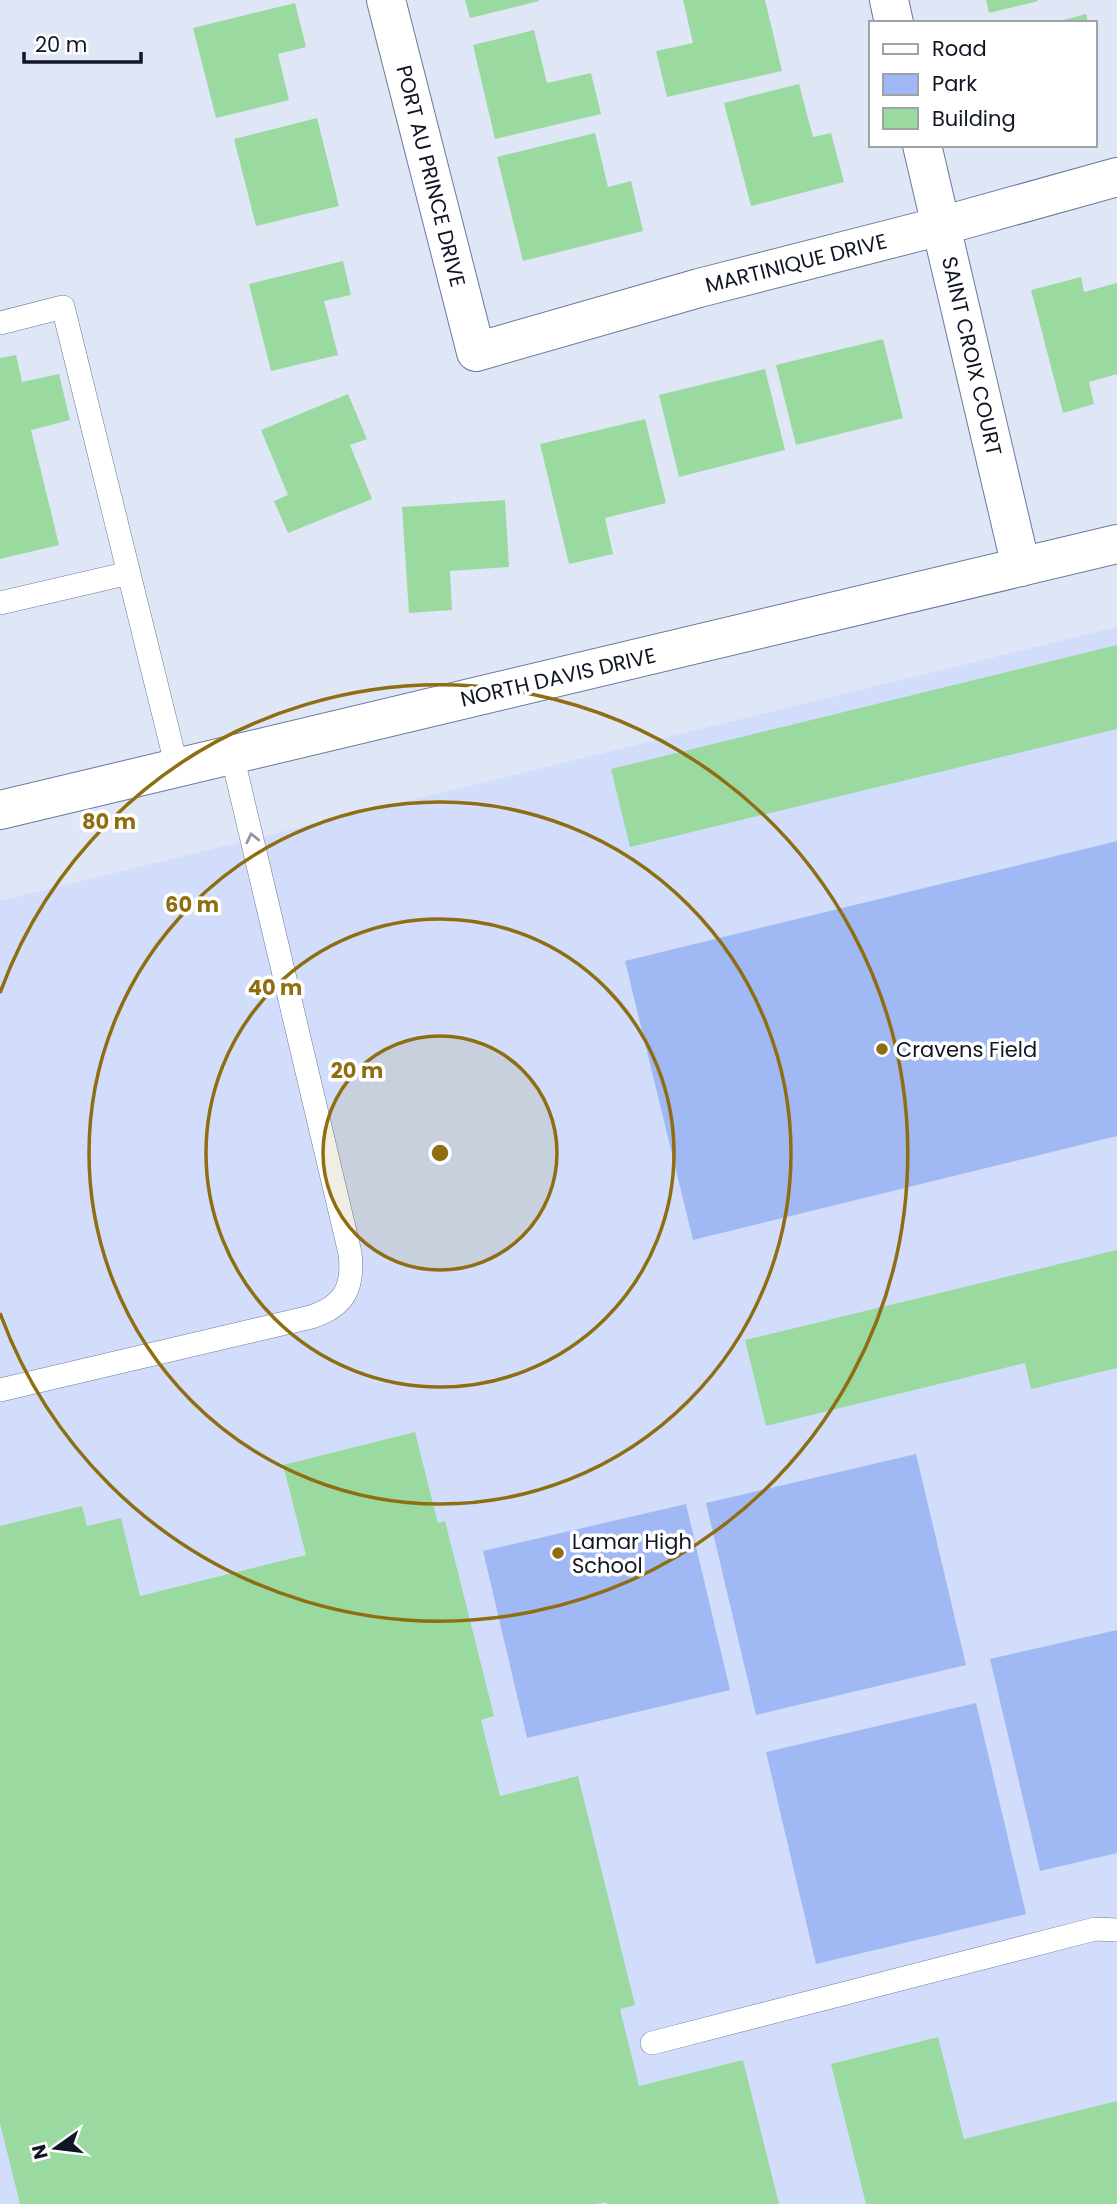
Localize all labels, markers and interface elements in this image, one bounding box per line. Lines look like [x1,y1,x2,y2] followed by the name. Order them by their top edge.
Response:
[24,21,142,65] scale bar
[869,21,1096,147] legend
[35,30,88,59] text: 20 m
[932,34,987,63] text: Road
[389,62,473,290] street label: PORT AU PRINCE DRIVE
[932,69,977,98] text: Park
[932,104,1016,133] text: Building
[702,226,890,300] street label: MARTINIQUE DRIVE
[935,253,1009,459] street label: SAINT CROIX COURT
[457,640,659,714] street label: NORTH DAVIS DRIVE
[82,807,136,836] text: 80 m
[246,832,260,844] one-way arrow
[165,890,219,919] text: 60 m
[248,973,302,1002] text: 40 m
[896,1035,1037,1064] place label: Cravens Field
[874,1041,890,1057] marker: Cravens Field
[331,1056,383,1085] text: 20 m
[428,1141,452,1165] centre of rings
[572,1527,692,1580] place label: Lamar High School
[550,1545,566,1561] marker: Lamar High School
[21,2113,91,2183] north arrow
[25,2142,55,2162] text: N

